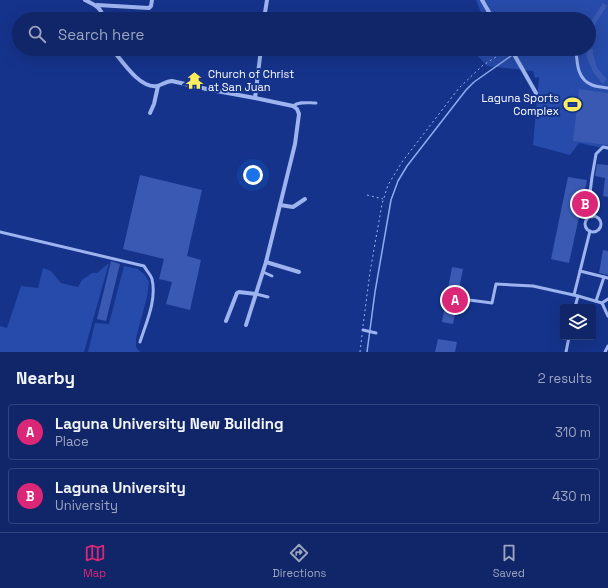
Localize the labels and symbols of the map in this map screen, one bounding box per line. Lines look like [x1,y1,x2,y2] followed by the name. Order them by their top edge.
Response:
[208,67,294,94] place label: Church of Christ at San Juan
[185,70,205,90] temple icon: Church of Christ at San Juan
[482,91,559,118] place label: Laguna Sports Complex
[562,94,582,114] sports icon: Laguna Sports Complex
[243,165,263,185] your location
[572,189,598,219] pin: B
[442,285,468,315] pin: A

